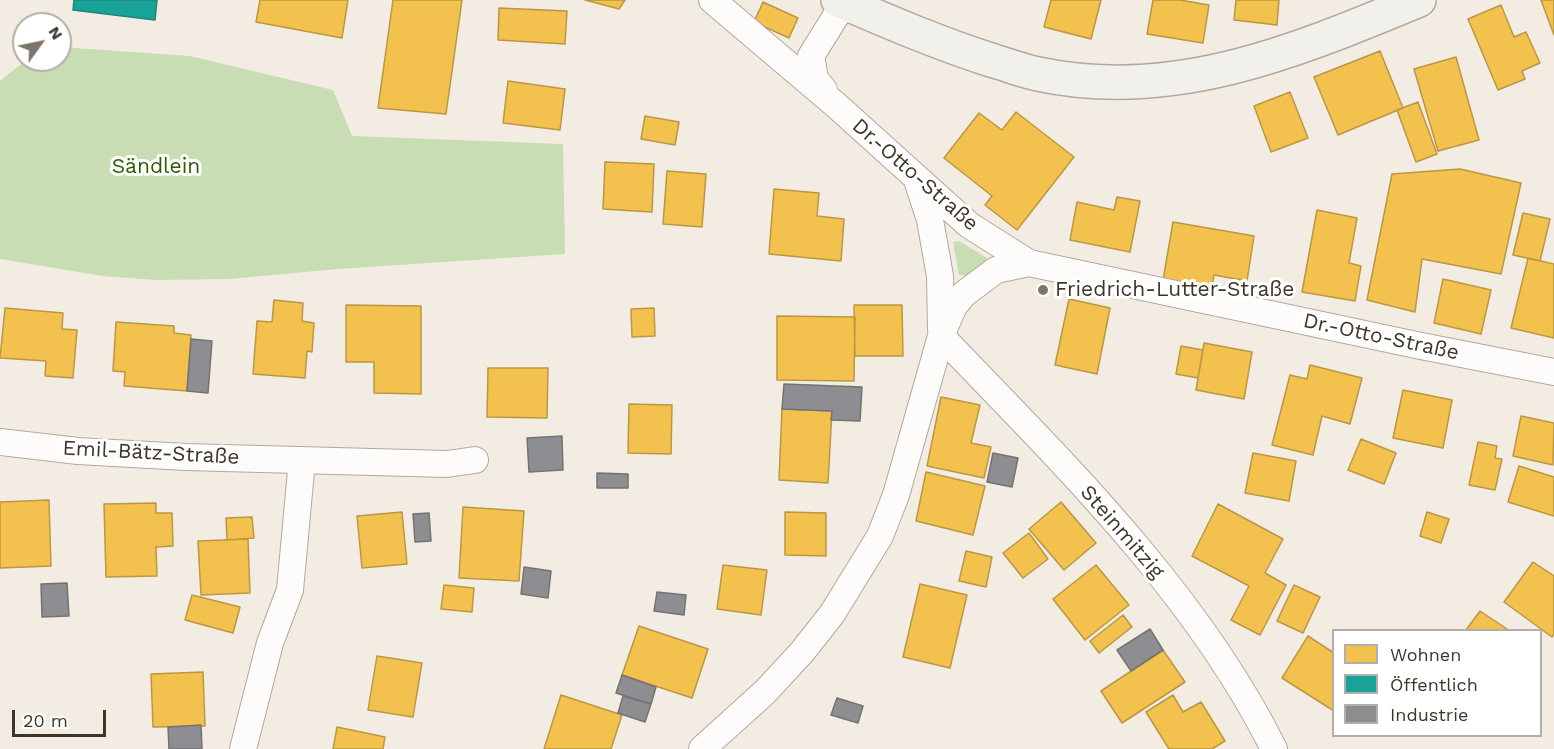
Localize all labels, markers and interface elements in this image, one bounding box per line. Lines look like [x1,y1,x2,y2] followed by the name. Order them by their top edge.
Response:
[12,12,72,72] north arrow
[45,23,67,43] text: N
[847,113,983,237] street label: Dr.-Otto-Straße
[112,154,200,180] park label: Sändlein
[1055,277,1294,303] place label: Friedrich-Lutter-Straße
[1036,283,1050,297] marker: Friedrich-Lutter-Straße
[1301,308,1461,366] street label: Dr.-Otto-Straße
[62,436,240,470] street label: Emil-Bätz-Straße
[1075,480,1169,584] street label: Steinmitzig
[1332,629,1542,737] legend
[1390,644,1461,665] text: Wohnen
[1390,674,1478,695] text: Öffentlich
[15,698,110,736] scale bar
[1390,704,1468,725] text: Industrie
[23,710,68,731] text: 20 m

